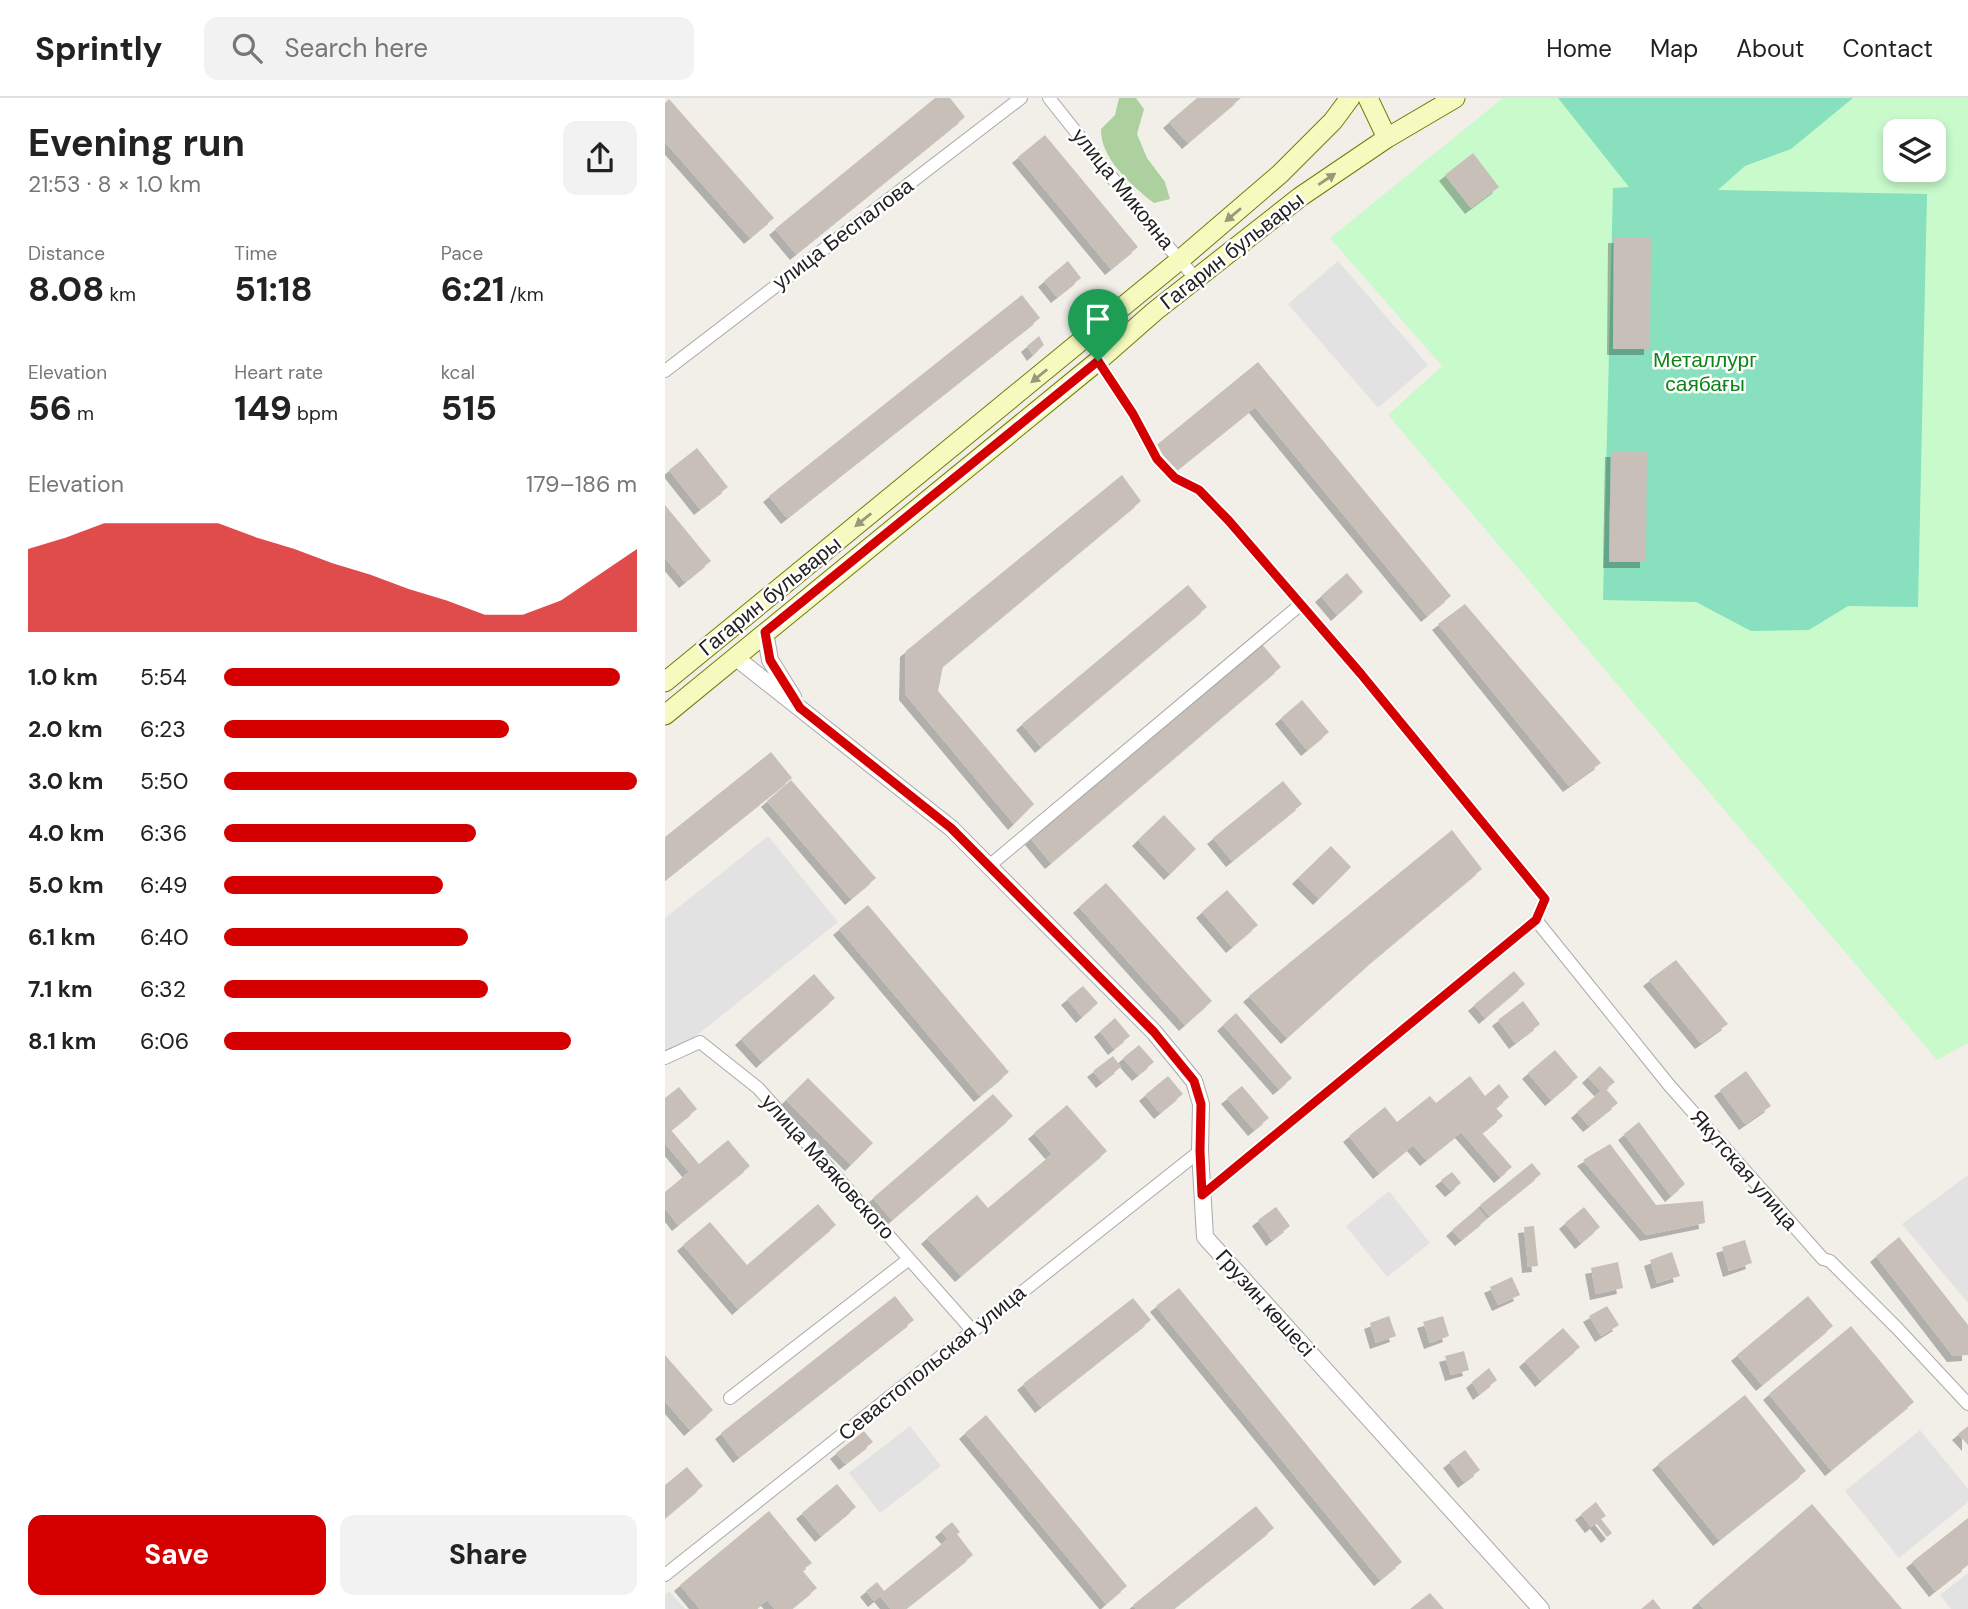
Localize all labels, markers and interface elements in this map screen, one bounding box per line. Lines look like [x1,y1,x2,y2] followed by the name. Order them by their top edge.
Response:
[204,17,694,80] search box
[35,27,162,70] text: Sprintly
[228,29,266,67] icon: search
[284,31,428,65] text: Search here
[1546,33,1612,64] text: Home
[1650,33,1698,64] text: Map
[1736,33,1805,64] text: About
[1843,33,1933,64] text: Contact
[28,118,245,168] text: Evening run
[1883,119,1946,182] map controls
[1883,119,1946,182] button: layers
[563,121,637,195] button: share
[1065,123,1181,256] street label: улица Микояна
[28,169,201,199] text: 21:53 · 8 × 1.0 km
[767,172,919,296] street label: улица Беспалова
[1318,172,1336,186] one-way arrow
[1154,186,1310,316] street label: Гагарин бульвары
[1224,207,1241,222] one-way arrow
[28,241,105,266] text: Distance
[234,241,277,266] text: Time
[441,241,483,266] text: Pace
[28,266,104,312] text: 8.08
[234,266,313,312] text: 51:18
[441,266,505,312] text: 6:21
[104,282,136,307] text: km
[505,282,544,307] text: /km
[1068,289,1128,361] pin
[1079,300,1117,338] icon: arrive
[1653,346,1757,398] park label: Металлург саябағы
[28,360,107,385] text: Elevation
[234,360,323,385] text: Heart rate
[441,360,475,385] text: kcal
[1030,368,1047,383] one-way arrow
[28,385,72,431] text: 56
[234,385,292,431] text: 149
[441,385,497,431] text: 515
[72,401,94,426] text: m
[292,401,338,426] text: bpm
[28,469,124,499] text: Elevation
[526,469,637,499] text: 179–186 m
[854,512,871,527] one-way arrow
[693,530,847,662] street label: Гагарин бульвары
[28,662,98,692] text: 1.0 km
[140,662,187,692] text: 5:54
[28,714,103,744] text: 2.0 km
[140,714,186,744] text: 6:23
[28,766,103,796] text: 3.0 km
[140,766,188,796] text: 5:50
[28,818,104,848] text: 4.0 km
[140,818,187,848] text: 6:36
[28,870,104,900] text: 5.0 km
[140,870,188,900] text: 6:49
[28,922,96,952] text: 6.1 km
[140,922,189,952] text: 6:40
[28,974,93,1004] text: 7.1 km
[140,974,186,1004] text: 6:32
[28,1026,96,1056] text: 8.1 km
[140,1026,189,1056] text: 6:06
[755,1088,901,1246] street label: улица Маяковского
[1684,1104,1804,1236] street label: Якутская улица
[1209,1243,1321,1363] street label: Грузин көшесі
[833,1279,1032,1447] street label: Севастопольская улица
[28,1515,326,1595] button: Save
[340,1515,637,1595] button: Share

